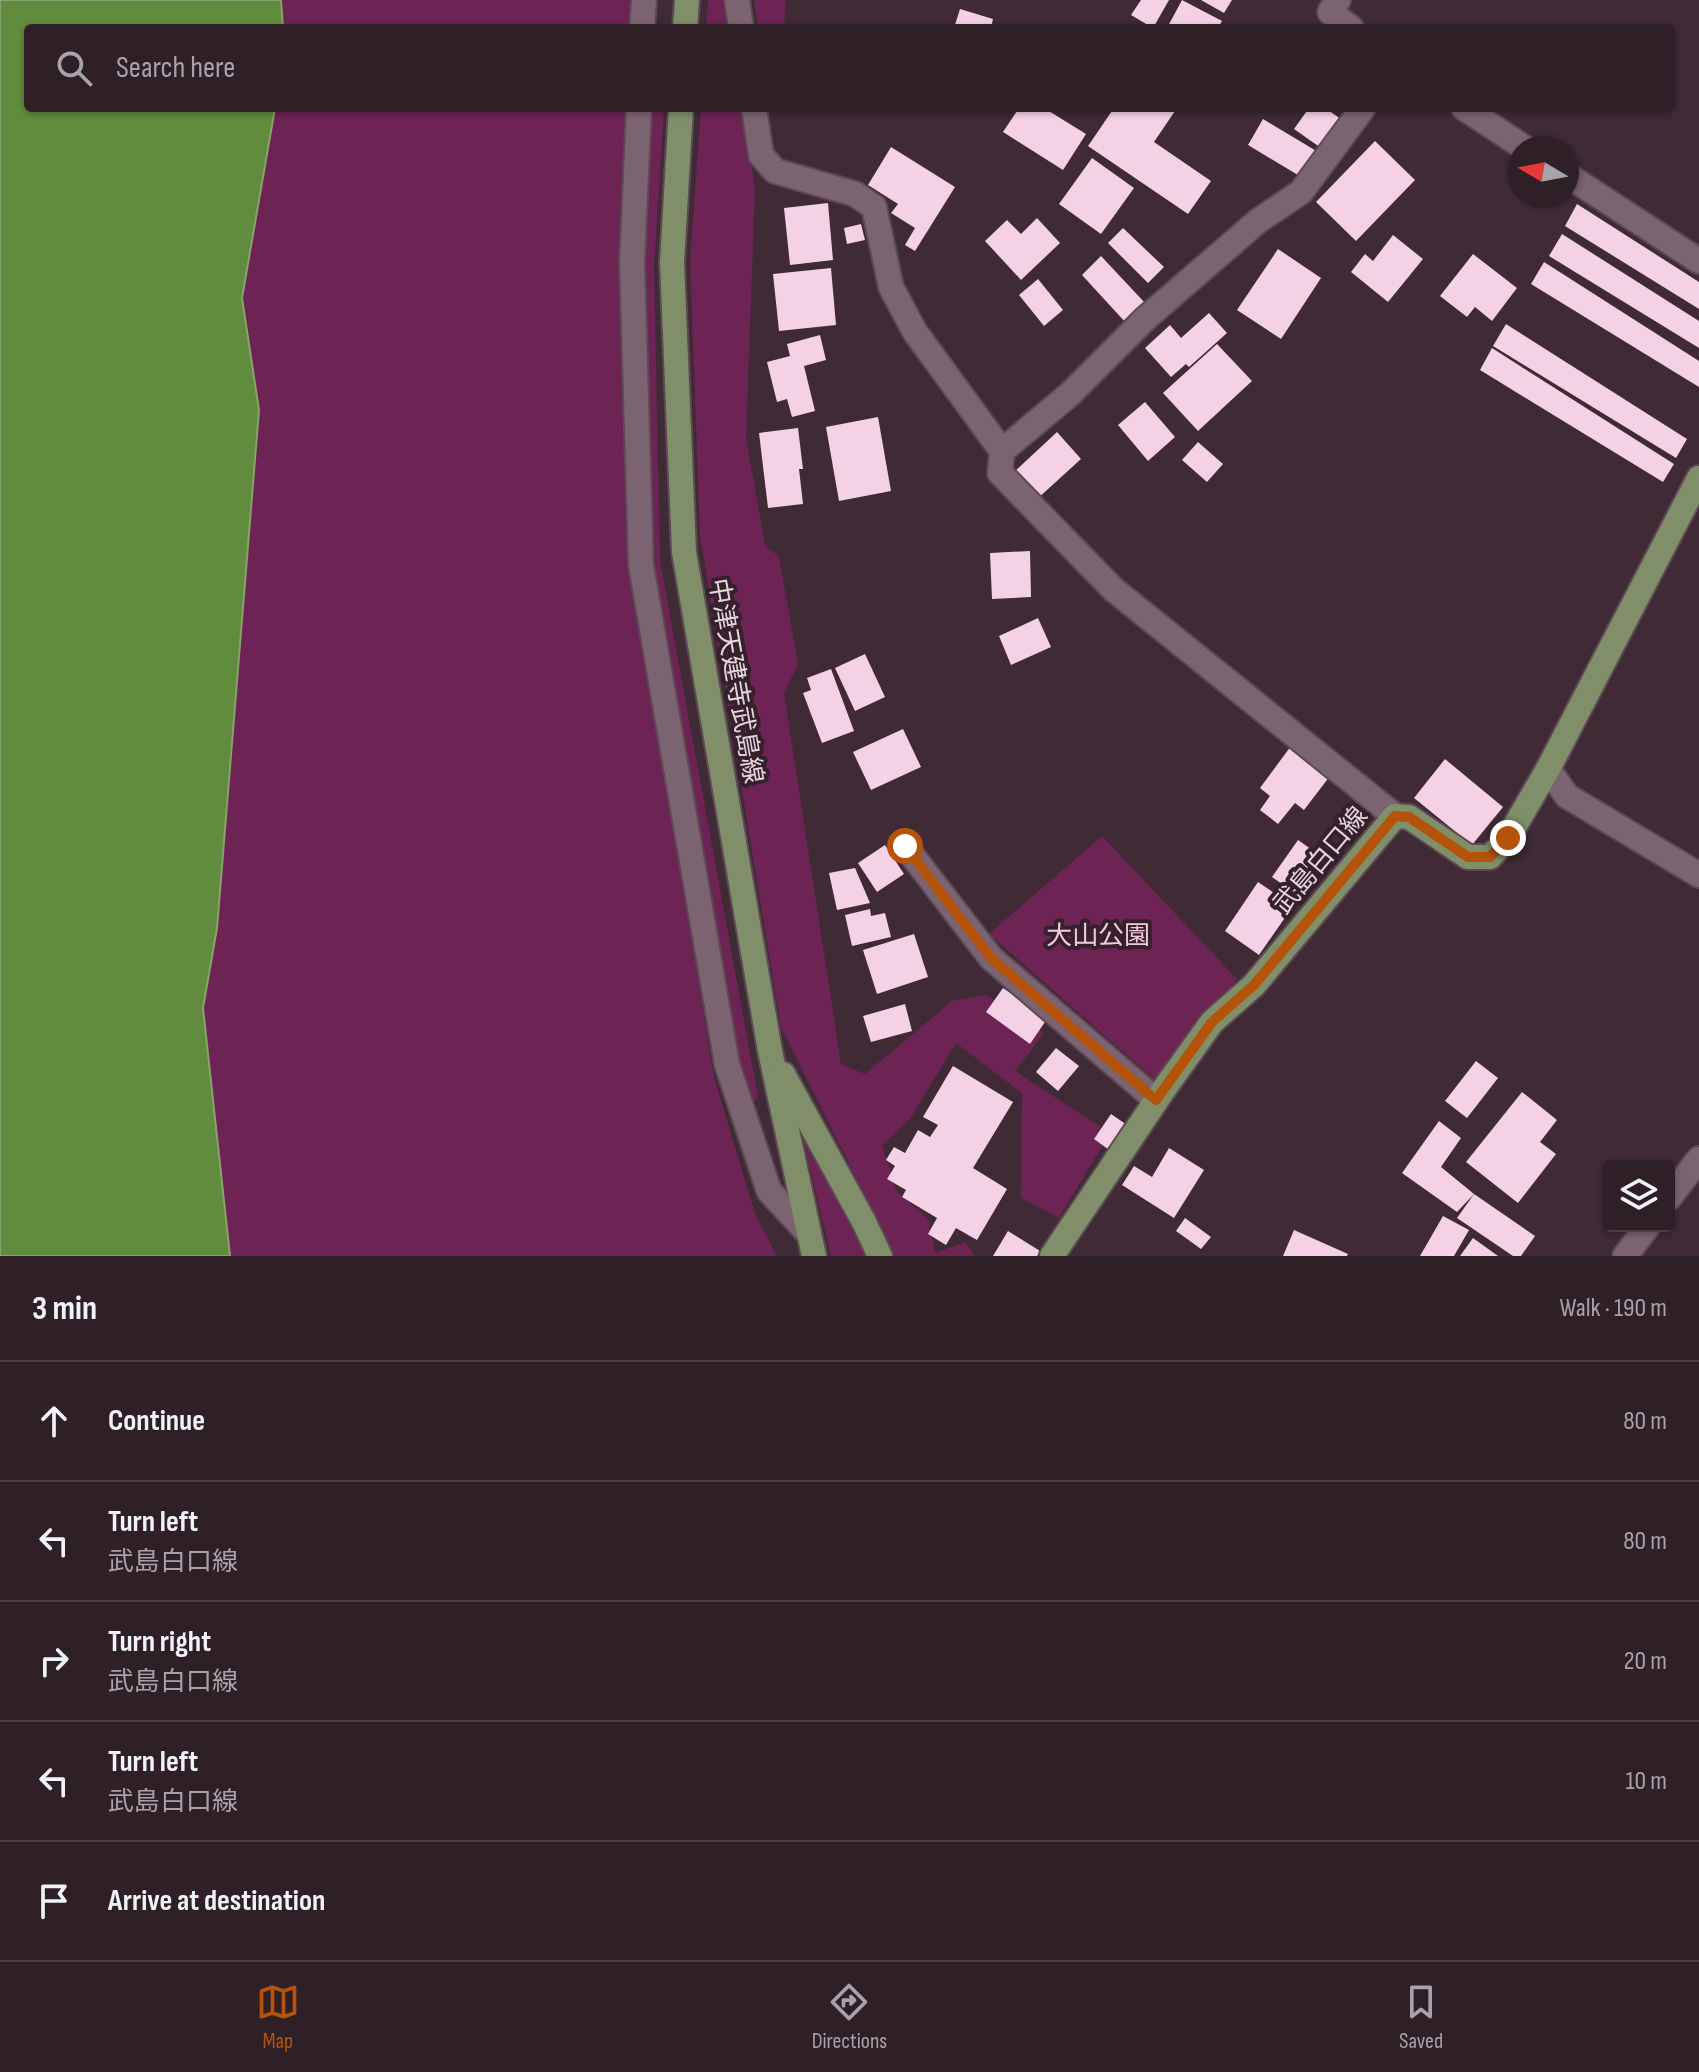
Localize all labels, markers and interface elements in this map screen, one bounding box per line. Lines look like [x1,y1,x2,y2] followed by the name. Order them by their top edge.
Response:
[24,24,1675,112] search box
[52,46,96,90] icon: search
[116,50,235,86] text: Search here
[1507,136,1579,208] north arrow
[702,576,768,786] street label: 中津天建寺武島線
[1267,801,1375,921] street label: 武島白口線
[1490,820,1526,856] route end
[887,828,923,864] route start
[1046,921,1150,952] park label: 大山公園
[1603,1160,1675,1232] map controls
[1603,1160,1675,1232] button: layers
[32,1288,97,1329] text: 3 min
[1560,1293,1667,1324] text: Walk · 190 m
[32,1399,76,1443] icon: ahead
[108,1403,205,1439] text: Continue
[1623,1406,1667,1437] text: 80 m
[108,1504,198,1540] text: Turn left
[32,1519,76,1563] icon: left
[1623,1526,1667,1557] text: 80 m
[108,1547,238,1578] text: 武島白口線
[108,1624,211,1660] text: Turn right
[32,1639,76,1683] icon: right
[1624,1646,1667,1677] text: 20 m
[108,1667,238,1698] text: 武島白口線
[108,1744,198,1780] text: Turn left
[32,1759,76,1803] icon: left
[1625,1766,1667,1797] text: 10 m
[108,1787,238,1818] text: 武島白口線
[32,1879,76,1923] icon: arrive
[108,1883,325,1919] text: Arrive at destination
[256,1980,300,2055] tab: Map
[812,1980,887,2055] tab: Directions
[1399,1980,1443,2055] tab: Saved

